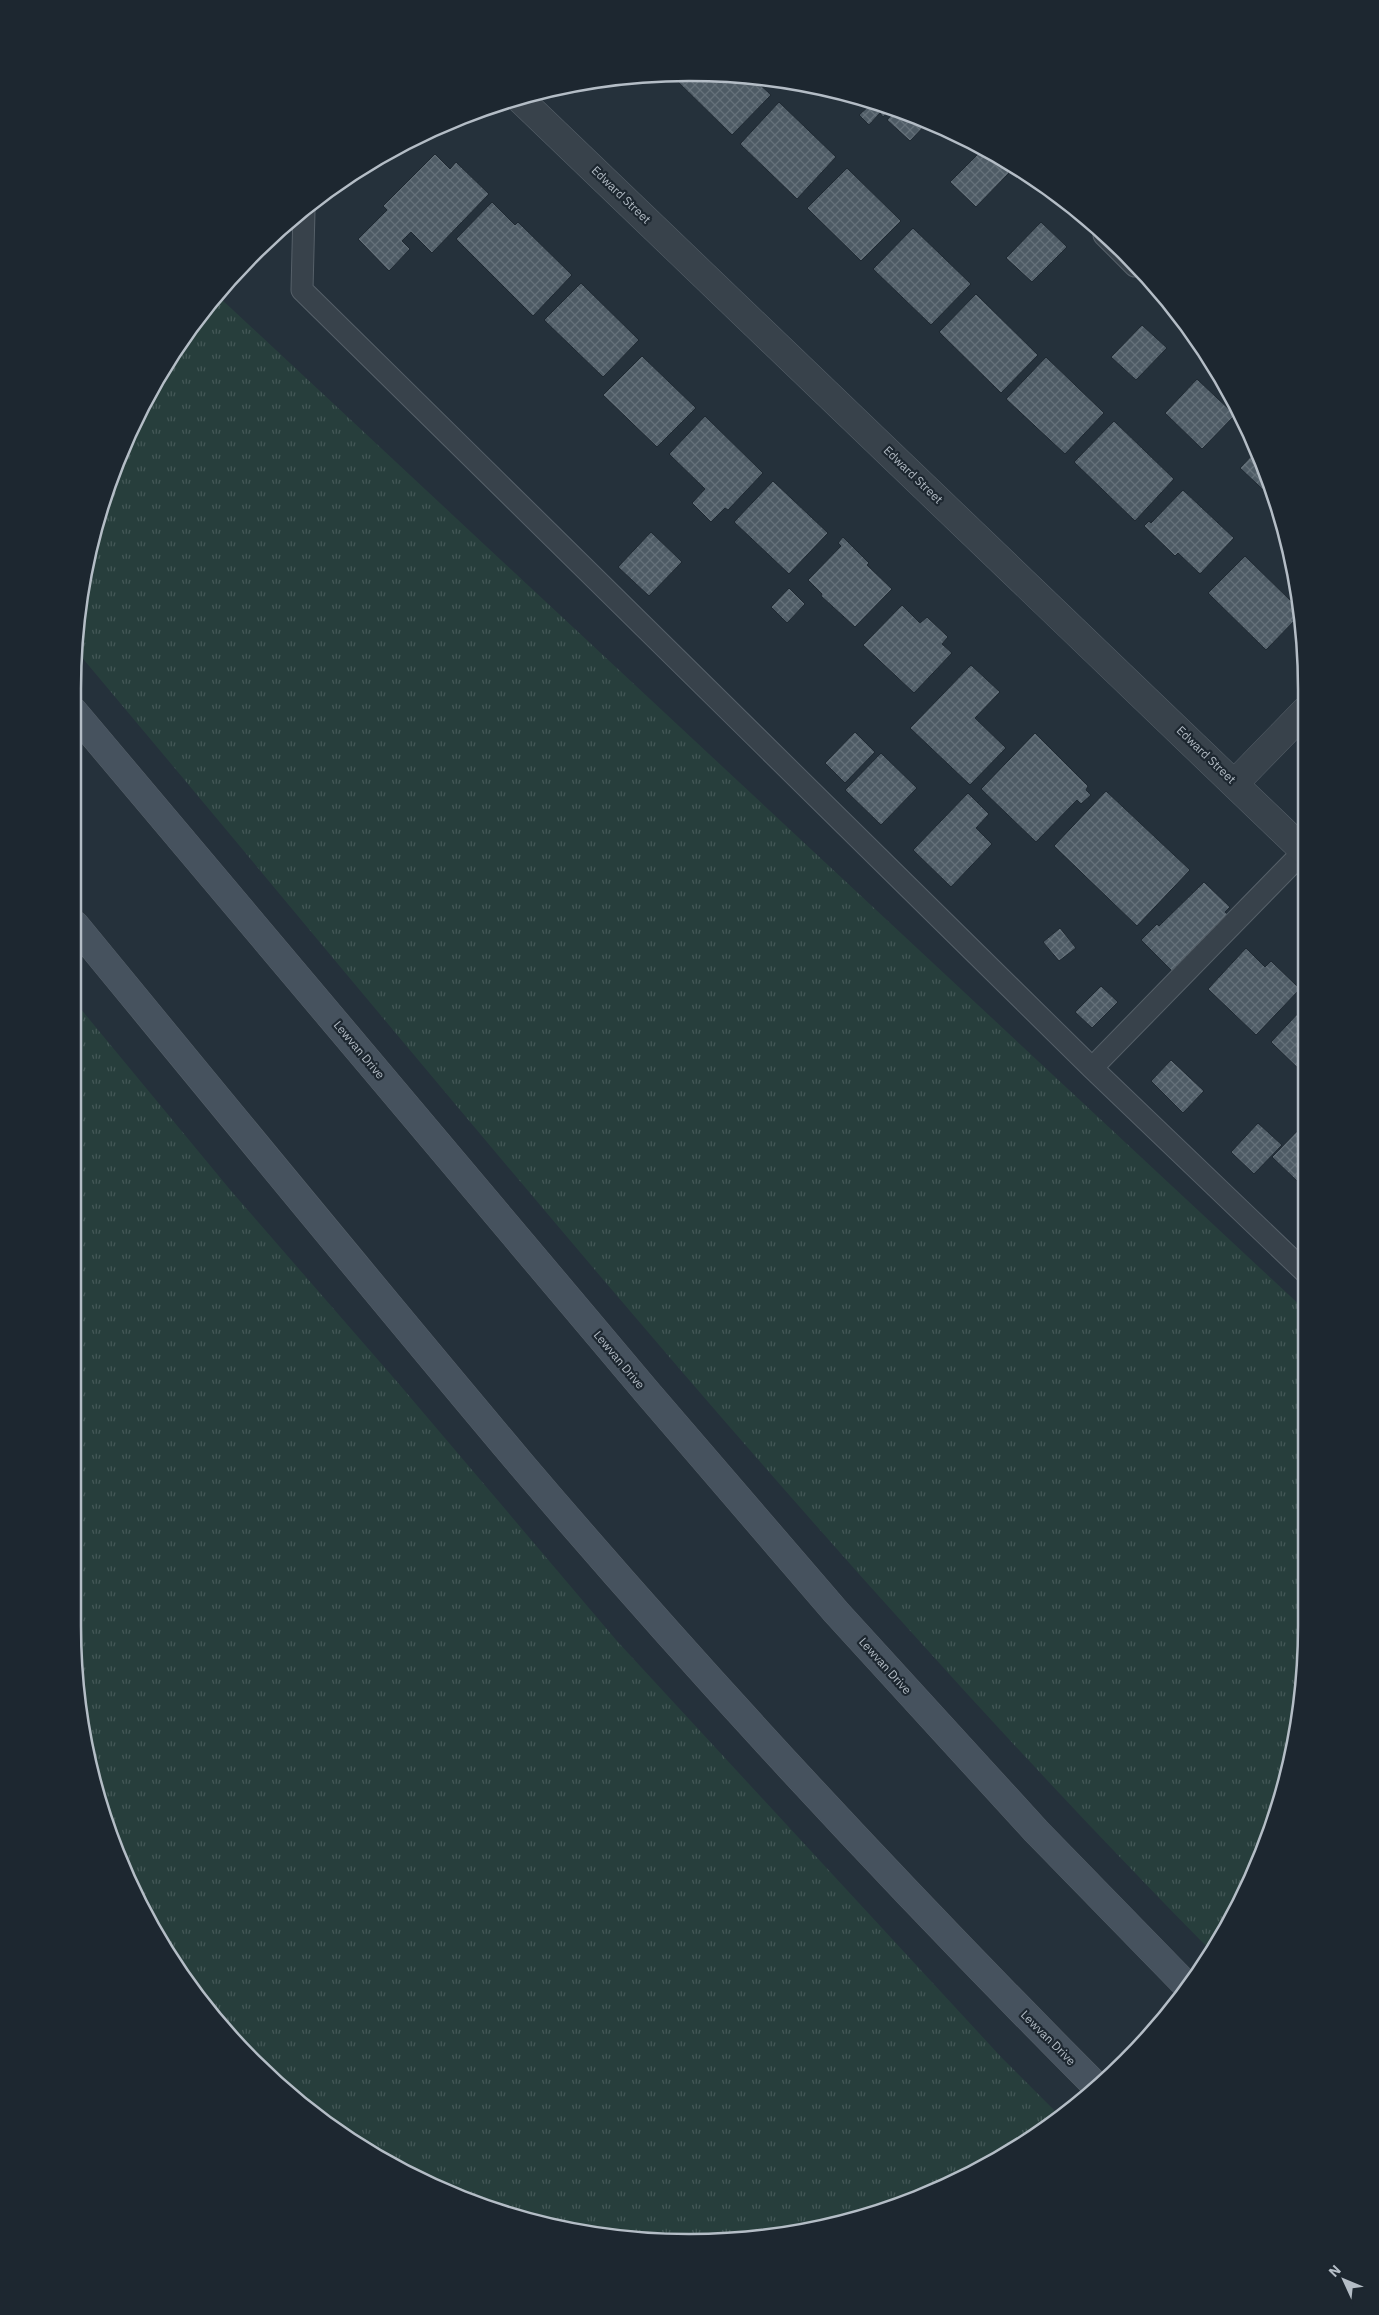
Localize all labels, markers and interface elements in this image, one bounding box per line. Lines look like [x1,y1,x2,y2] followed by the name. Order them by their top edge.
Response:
[589,163,654,227] street label: Edward Street
[881,443,946,507] street label: Edward Street
[1174,723,1239,787] street label: Edward Street
[331,1018,388,1082] street label: Lewvan Drive
[591,1328,648,1392] street label: Lewvan Drive
[856,1634,915,1697] street label: Lewvan Drive
[1018,2007,1079,2068] street label: Lewvan Drive
[1319,2255,1369,2305] north arrow
[1325,2261,1345,2281] text: N

